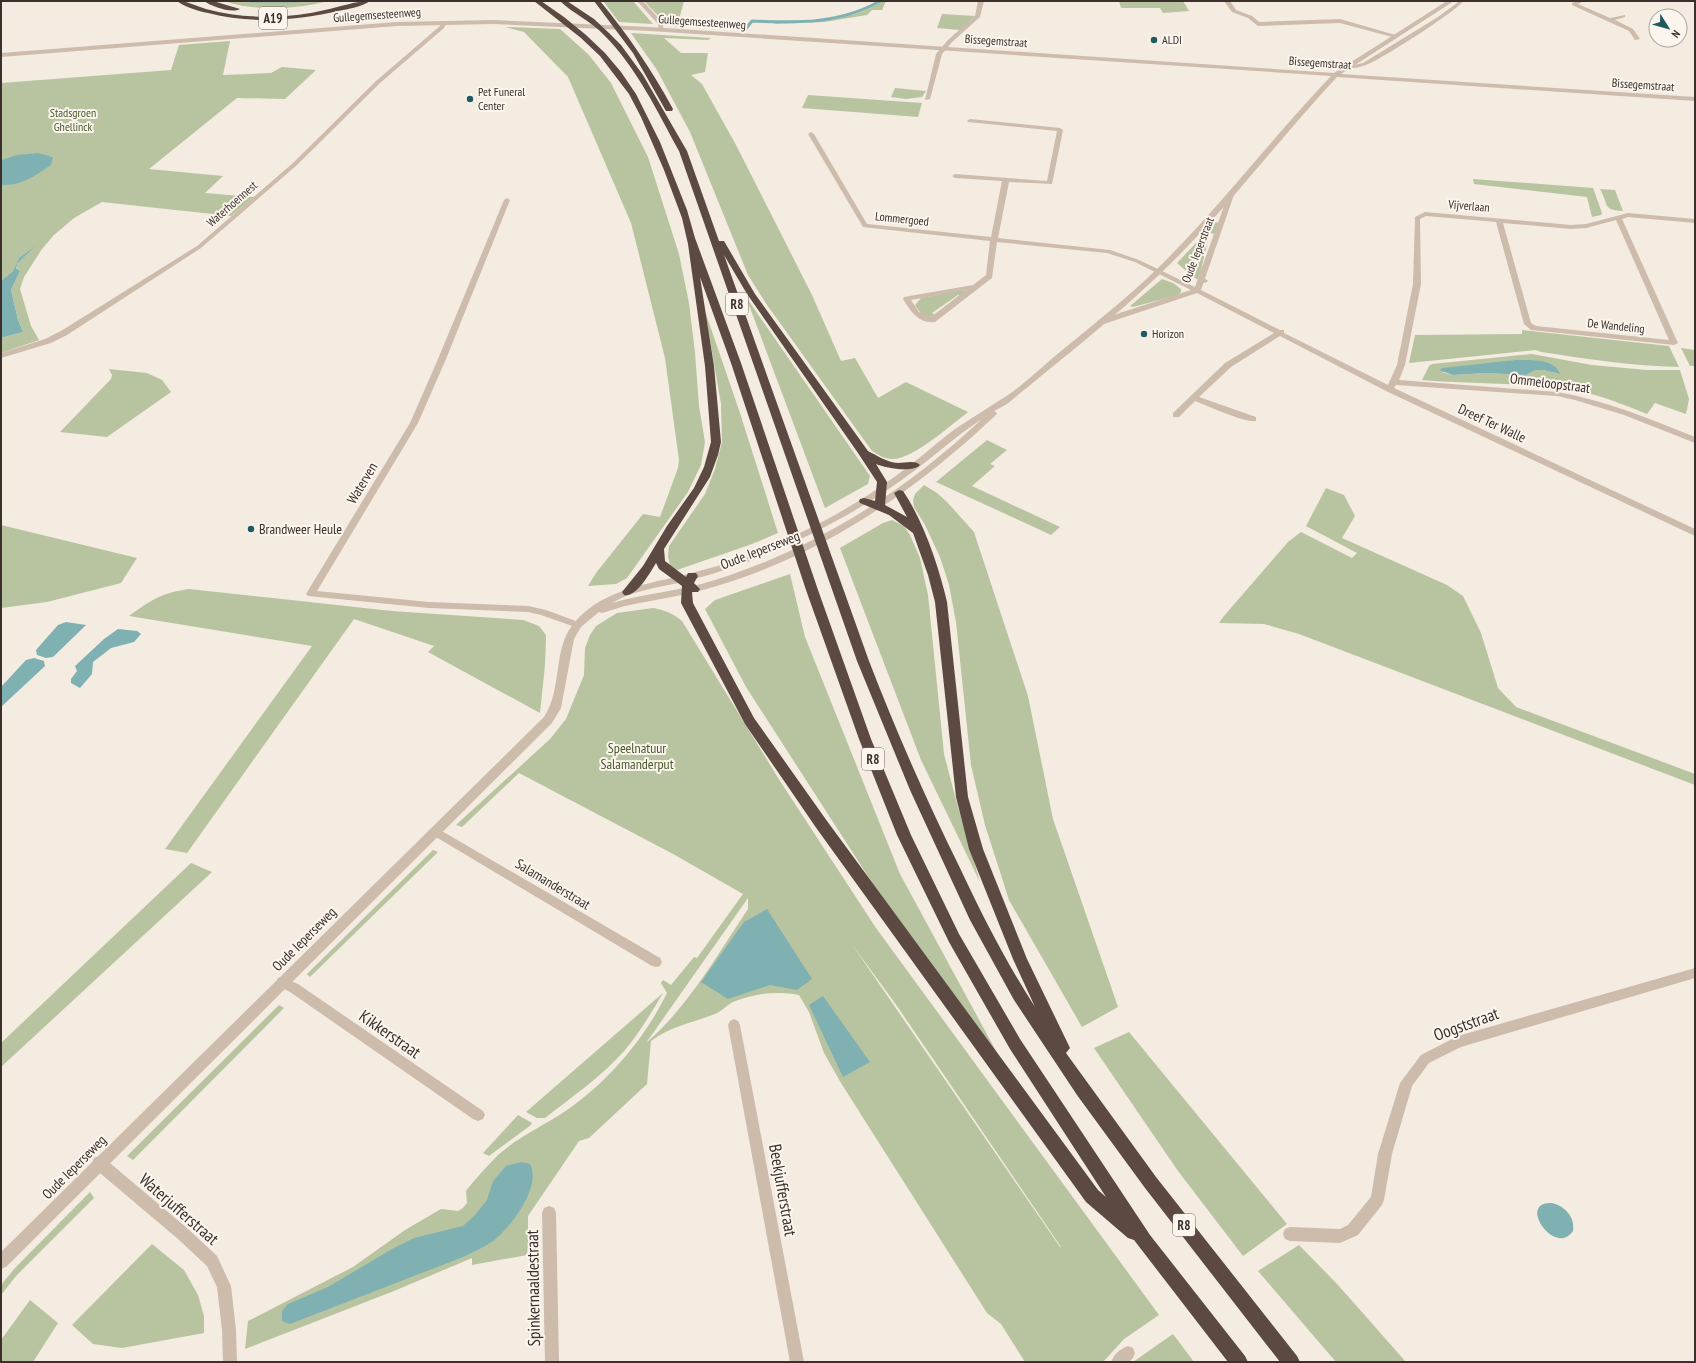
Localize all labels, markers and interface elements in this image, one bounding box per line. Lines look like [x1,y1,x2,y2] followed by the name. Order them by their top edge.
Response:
[333,4,421,25] street label: Gullegemsesteenweg
[259,7,287,29] road number: A19
[1648,8,1688,48] north arrow
[658,11,746,32] street label: Gullegemsesteenweg
[1669,27,1683,41] text: N
[964,31,1029,50] street label: Bissegemstraat
[1162,32,1182,47] place label: ALDI
[1149,35,1159,45] marker: ALDI
[1288,53,1353,72] street label: Bissegemstraat
[1611,75,1676,94] street label: Bissegemstraat
[478,84,525,113] place label: Pet Funeral Center
[465,94,475,104] marker: Pet Funeral Center
[50,105,96,134] park label: Stadsgroen Ghellinck
[203,177,261,230] street label: Waterhoennest
[1447,196,1490,215] street label: Vijverlaan
[874,208,930,229] street label: Lommergoed
[1178,214,1217,285] street label: Oude Ieperstraat
[726,293,748,315] road number: R8
[1587,315,1645,336] street label: De Wandeling
[1152,326,1184,341] place label: Horizon
[1139,329,1149,339] marker: Horizon
[1509,369,1591,397] street label: Ommeloopstraat
[1455,399,1529,447] street label: Dreef Ter Walle
[343,459,381,507] street label: Waterven
[259,520,342,538] place label: Brandweer Heule
[246,524,256,534] marker: Brandweer Heule
[718,527,802,573] street label: Oude Ieperseweg
[600,739,674,773] park label: Speelnatuur Salamanderput
[862,748,884,770] road number: R8
[512,855,594,914] street label: Salamanderstraat
[268,903,340,975] street label: Oude Ieperseweg
[1430,1002,1502,1046] street label: Oogststraat
[355,1005,425,1063] street label: Kikkerstraat
[38,1131,110,1203] street label: Oude Ieperseweg
[764,1142,802,1238] street label: Beekjufferstraat
[135,1168,224,1250] street label: Waterjufferstraat
[1173,1214,1195,1236] road number: R8
[521,1229,545,1347] street label: Spinkernaaldestraat

